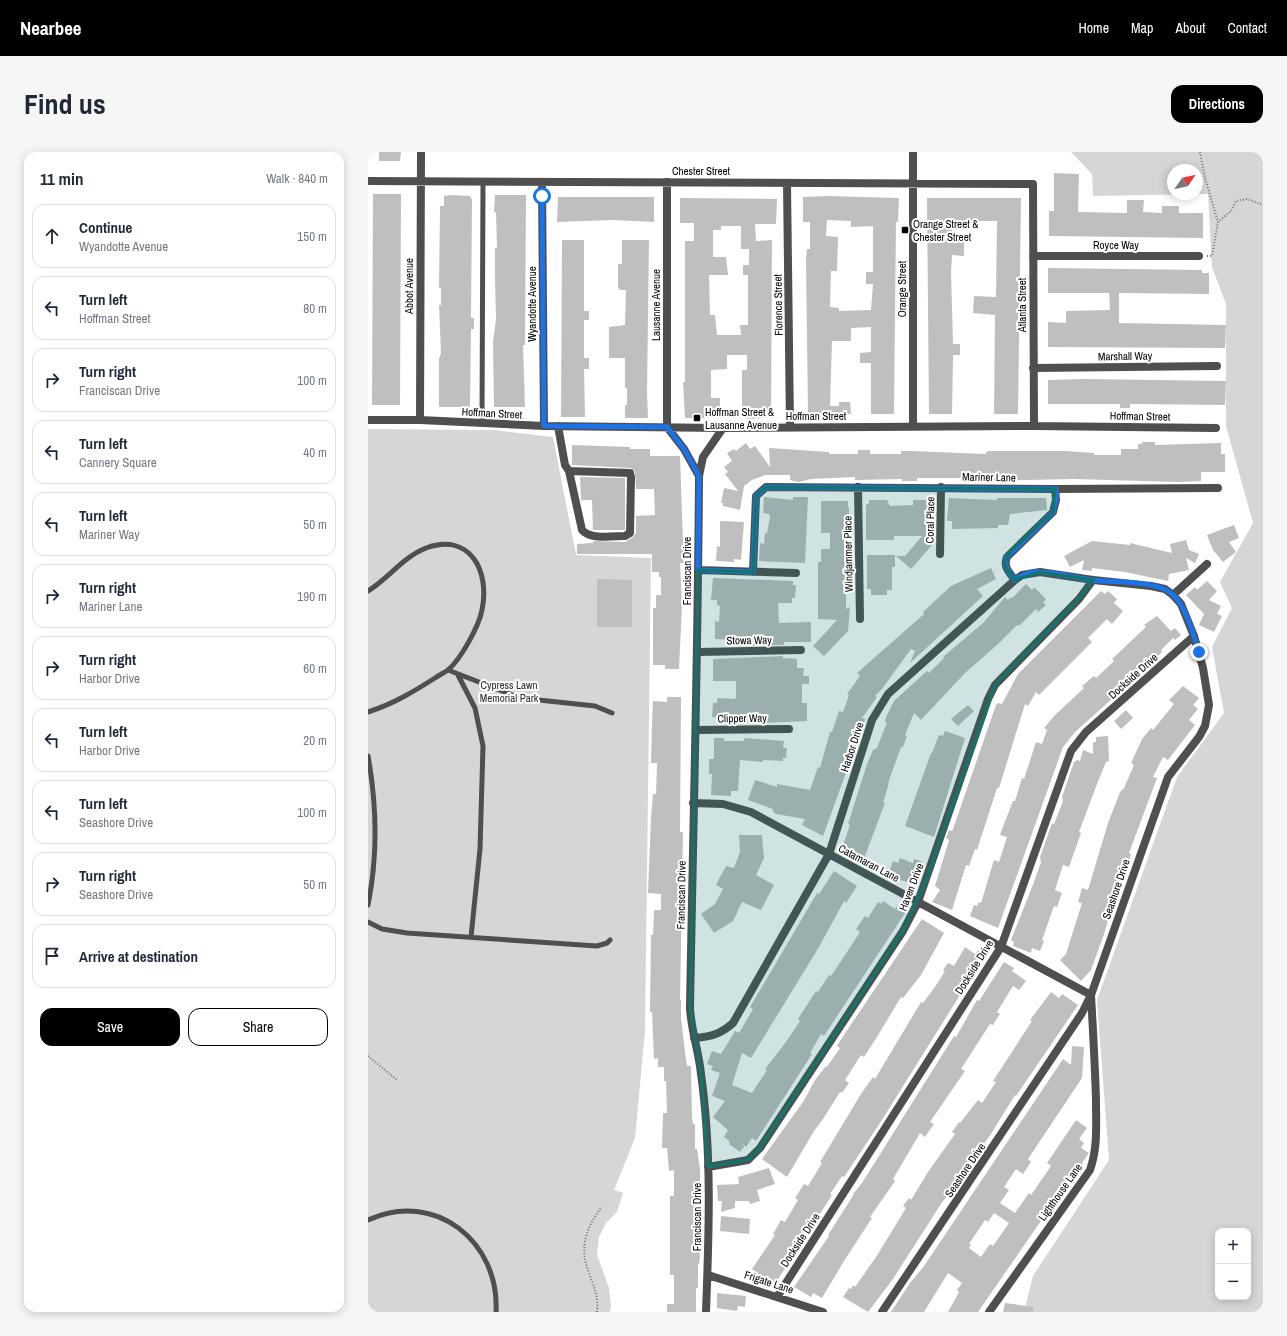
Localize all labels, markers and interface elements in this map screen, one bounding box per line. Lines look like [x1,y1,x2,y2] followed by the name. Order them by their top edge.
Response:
[20,15,81,41] text: Nearbee
[1078,19,1109,37] text: Home
[1131,19,1153,37] text: Map
[1175,19,1205,37] text: About
[1227,19,1267,37] text: Contact
[24,85,106,123] text: Find us
[1171,85,1263,123] button: Directions
[672,164,731,178] street label: Chester Street
[1167,164,1203,200] north arrow
[40,167,83,190] text: 11 min
[266,170,328,187] text: Walk · 840 m
[533,187,551,205] route start
[79,217,132,238] text: Continue
[913,217,978,244] place label: Orange Street & Chester Street
[41,225,63,247] icon: ahead
[900,225,910,235] marker: Orange Street & Chester Street
[297,228,327,245] text: 150 m
[79,238,168,255] text: Wyandotte Avenue
[1093,238,1139,252] street label: Royce Way
[402,258,416,315] street label: Abbot Avenue
[895,260,909,317] street label: Orange Street
[525,266,539,342] street label: Wyandotte Avenue
[649,269,663,341] street label: Lausanne Avenue
[770,274,786,336] street label: Florence Street
[1015,277,1029,333] street label: Atlanta Street
[79,289,127,310] text: Turn left
[41,297,63,319] icon: left
[303,300,327,317] text: 80 m
[79,310,151,327] text: Hoffman Street
[1098,349,1153,363] street label: Marshall Way
[79,361,136,382] text: Turn right
[41,369,63,391] icon: right
[297,372,327,389] text: 100 m
[79,382,160,399] text: Franciscan Drive
[461,404,523,422] street label: Hoffman Street
[705,405,777,432] place label: Hoffman Street & Lausanne Avenue
[1110,408,1171,424] street label: Hoffman Street
[786,409,847,423] street label: Hoffman Street
[692,413,702,423] marker: Hoffman Street & Lausanne Avenue
[79,433,127,454] text: Turn left
[41,441,63,463] icon: left
[303,444,327,461] text: 40 m
[79,454,157,471] text: Cannery Square
[962,470,1016,484] street label: Mariner Lane
[923,497,937,543] street label: Coral Place
[79,505,127,526] text: Turn left
[41,513,63,535] icon: left
[303,516,327,533] text: 50 m
[840,516,856,592] street label: Windjammer Place
[79,526,140,543] text: Mariner Way
[680,537,694,605] street label: Franciscan Drive
[79,577,136,598] text: Turn right
[41,585,63,607] icon: right
[297,588,327,605] text: 190 m
[79,598,142,615] text: Mariner Lane
[726,633,772,647] street label: Stowa Way
[1190,643,1208,661] route end
[79,649,136,670] text: Turn right
[1105,650,1161,702] street label: Dockside Drive
[41,657,63,679] icon: right
[303,660,327,677] text: 60 m
[79,670,140,687] text: Harbor Drive
[480,678,539,705] park label: Cypress Lawn Memorial Park
[717,711,767,725] street label: Clipper Way
[837,720,867,774] street label: Harbor Drive
[79,721,127,742] text: Turn left
[41,729,63,751] icon: left
[303,732,327,749] text: 20 m
[79,742,140,759] text: Harbor Drive
[79,793,127,814] text: Turn left
[41,801,63,823] icon: left
[297,804,327,821] text: 100 m
[79,814,153,831] text: Seashore Drive
[836,841,902,885] street label: Catamaran Lane
[1099,857,1133,921] street label: Seashore Drive
[673,861,689,929] street label: Franciscan Drive
[895,861,927,913] street label: Haven Drive
[79,865,136,886] text: Turn right
[41,873,63,895] icon: right
[303,876,327,893] text: 50 m
[79,886,153,903] text: Seashore Drive
[952,937,996,997] street label: Dockside Drive
[41,945,63,967] icon: arrive
[79,946,198,967] text: Arrive at destination
[40,1008,180,1046] button: Save
[188,1008,328,1046] button: Share
[942,1140,988,1200] street label: Seashore Drive
[1035,1160,1085,1224] street label: Lighthouse Lane
[690,1183,704,1251] street label: Franciscan Drive
[777,1210,823,1270] street label: Dockside Drive
[1215,1228,1251,1300] map controls
[1215,1228,1251,1264] button: +
[1215,1264,1251,1300] button: −
[743,1267,795,1297] street label: Frigate Lane

